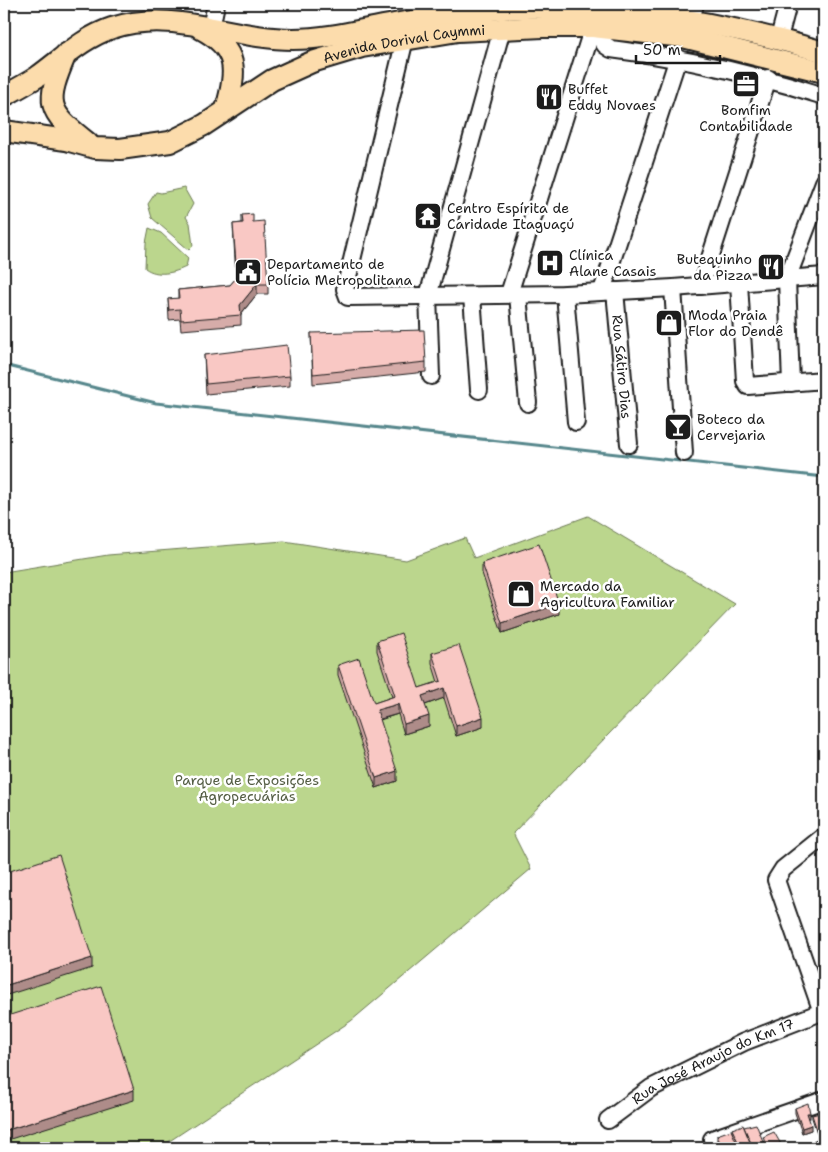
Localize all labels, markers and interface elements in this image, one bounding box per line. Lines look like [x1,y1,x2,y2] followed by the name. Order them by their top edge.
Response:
[321,21,486,67] street label: Avenida Dorival Caymmi
[636,32,719,64] scale bar
[643,40,681,60] text: 50 m
[731,69,761,99] office icon: Bomfim Contabilidade
[568,80,656,114] place label: Buffet Eddy Novaes
[534,82,564,112] restaurant icon: Buffet Eddy Novaes
[699,101,793,135] place label: Bomfim Contabilidade
[447,199,574,233] place label: Centro Espírita de Caridade Itaguaçú
[413,201,443,231] temple icon: Centro Espírita de Caridade Itaguaçú
[569,246,656,280] place label: Clínica Alane Casais
[535,248,565,278] hospital icon: Clínica Alane Casais
[677,250,752,284] place label: Butequinho da Pizza
[756,252,786,282] restaurant icon: Butequinho da Pizza
[267,255,413,289] place label: Departamento de Polícia Metropolitana
[233,257,263,287] public building icon: Departamento de Polícia Metropolitana
[688,306,783,340] place label: Moda Praia Flor do Dendê
[654,308,684,338] shop icon: Moda Praia Flor do Dendê
[608,314,636,420] street label: Rua Sátiro Dias
[697,410,766,444] place label: Boteco da Cervejaria
[663,412,693,442] bar icon: Boteco da Cervejaria
[540,577,675,611] place label: Mercado da Agricultura Familiar
[506,579,536,609] shop icon: Mercado da Agricultura Familiar
[175,771,319,805] park label: Parque de Exposições Agropecuárias
[628,1014,797,1108] street label: Rua José Araujo do Km 17

